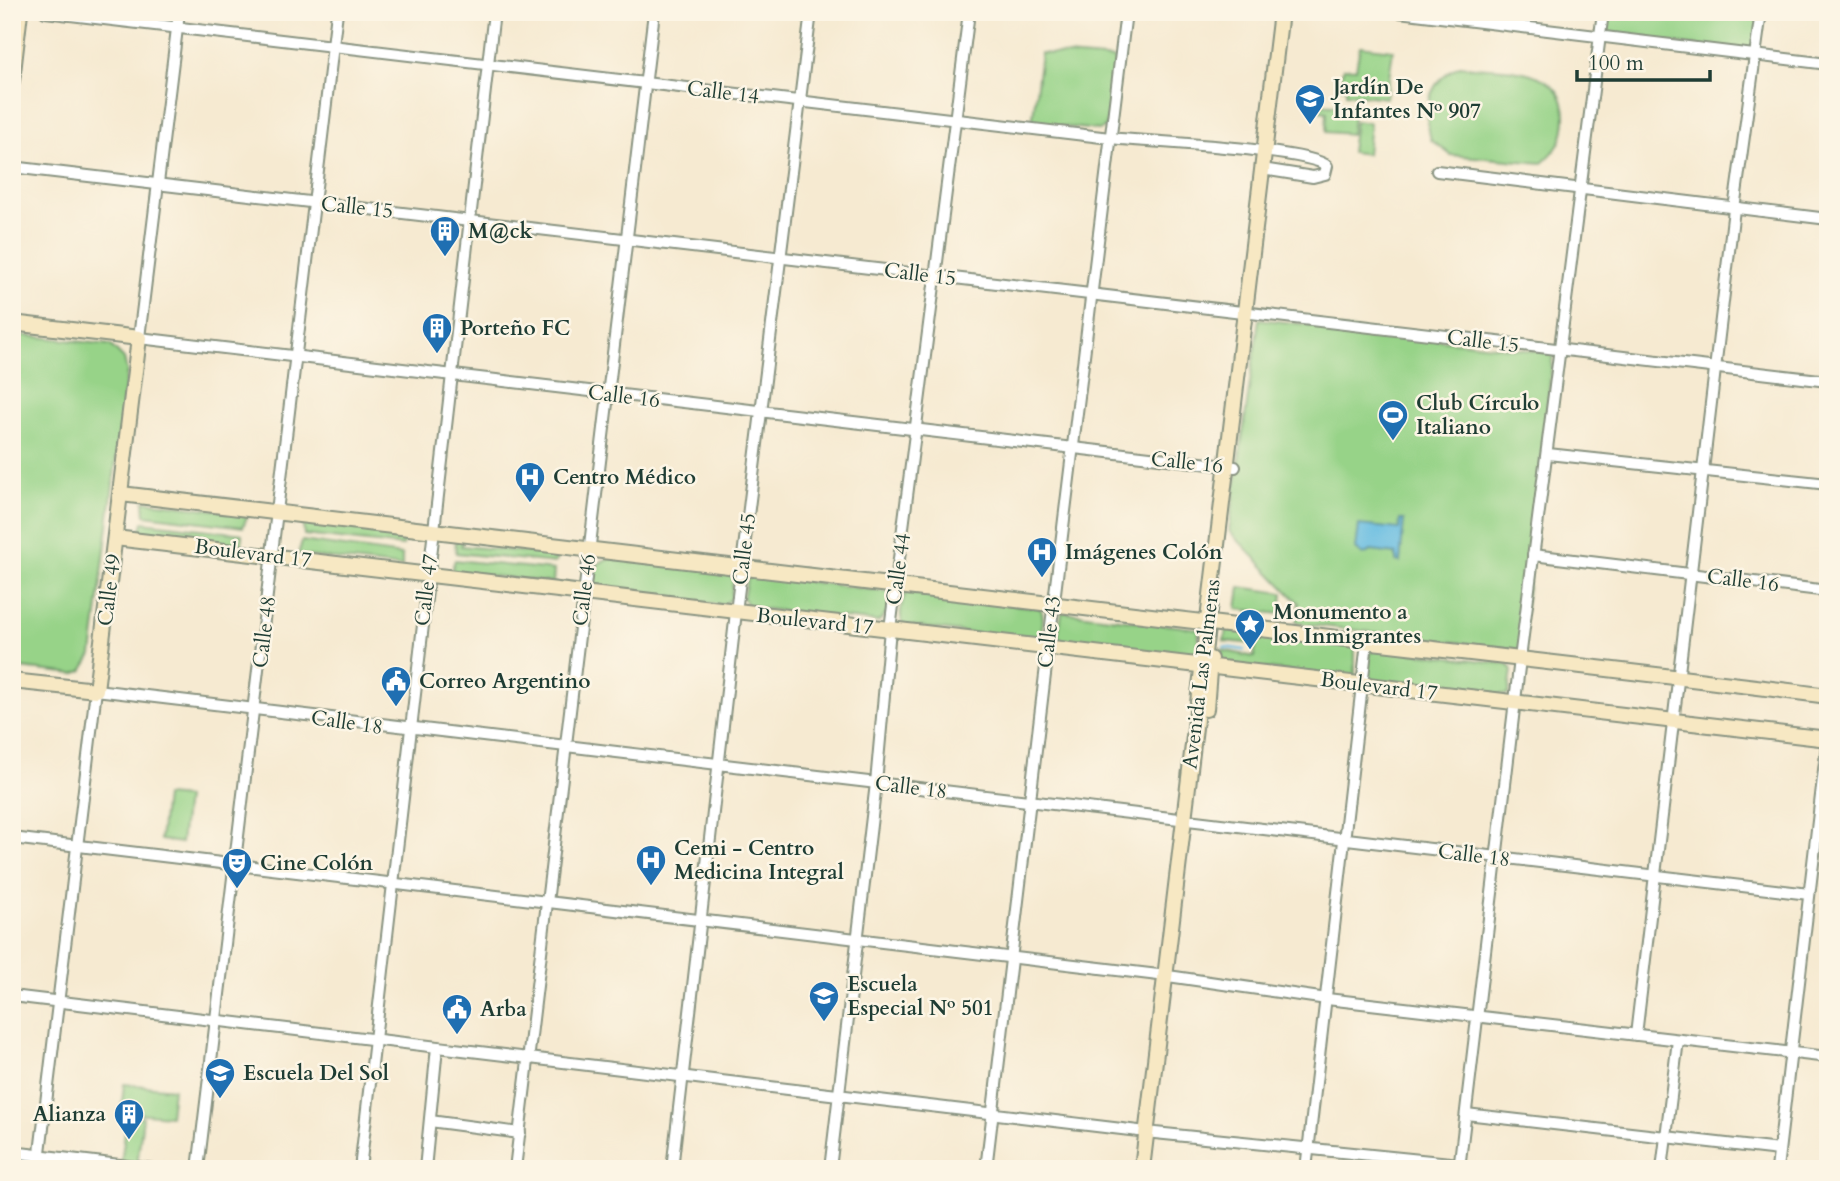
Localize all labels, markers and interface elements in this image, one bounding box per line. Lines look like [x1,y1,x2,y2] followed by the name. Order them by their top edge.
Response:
[1577,38,1710,82] scale bar
[1588,49,1644,78] text: 100 m
[1330,73,1481,126] place label: Jardín De Infantes Nº 907
[685,74,761,111] street label: Calle 14
[1293,82,1327,126] school or university icon: Jardín De Infantes Nº 907
[319,189,395,226] street label: Calle 15
[428,214,462,258] building icon: M@ck
[468,217,533,246] place label: M@ck
[882,256,958,293] street label: Calle 15
[420,311,454,355] building icon: Porteño FC
[460,314,570,343] place label: Porteño FC
[1445,323,1521,360] street label: Calle 15
[586,378,662,415] street label: Calle 16
[1416,389,1539,442] place label: Club Círculo Italiano
[1376,398,1410,442] sports icon: Club Círculo Italiano
[1149,444,1225,481] street label: Calle 16
[513,460,547,504] hospital icon: Centro Médico
[553,463,696,492] place label: Centro Médico
[726,511,763,587] street label: Calle 45
[879,531,918,607] street label: Calle 44
[193,532,313,575] street label: Boulevard 17
[1025,535,1059,579] hospital icon: Imágenes Colón
[1065,538,1223,567] place label: Imágenes Colón
[91,552,128,628] street label: Calle 49
[408,552,445,628] street label: Calle 47
[566,552,603,628] street label: Calle 46
[1705,562,1781,599] street label: Calle 16
[1175,577,1228,771] street label: Avenida Las Palmeras
[246,594,283,670] street label: Calle 48
[1031,594,1068,670] street label: Calle 43
[1273,598,1421,651] place label: Monumento a los Inmigrantes
[755,601,875,642] street label: Boulevard 17
[1233,607,1267,651] place icon: Monumento a los Inmigrantes
[379,664,413,708] public building icon: Correo Argentino
[1319,665,1439,708] street label: Boulevard 17
[419,667,590,696] place label: Correo Argentino
[309,703,385,742] street label: Calle 18
[873,769,949,806] street label: Calle 18
[674,834,844,887] place label: Cemi - Centro Medicina Integral
[1436,837,1512,874] street label: Calle 18
[634,843,668,887] hospital icon: Cemi - Centro Medicina Integral
[220,846,254,890] theatre icon: Cine Colón
[260,849,373,878] place label: Cine Colón
[847,970,994,1023] place label: Escuela Especial Nº 501
[807,979,841,1023] school or university icon: Escuela Especial Nº 501
[440,992,474,1036] public building icon: Arba
[480,995,527,1024] place label: Arba
[203,1056,237,1100] school or university icon: Escuela Del Sol
[243,1059,389,1088] place label: Escuela Del Sol
[112,1097,146,1141] building icon: Alianza
[33,1100,107,1129] place label: Alianza

